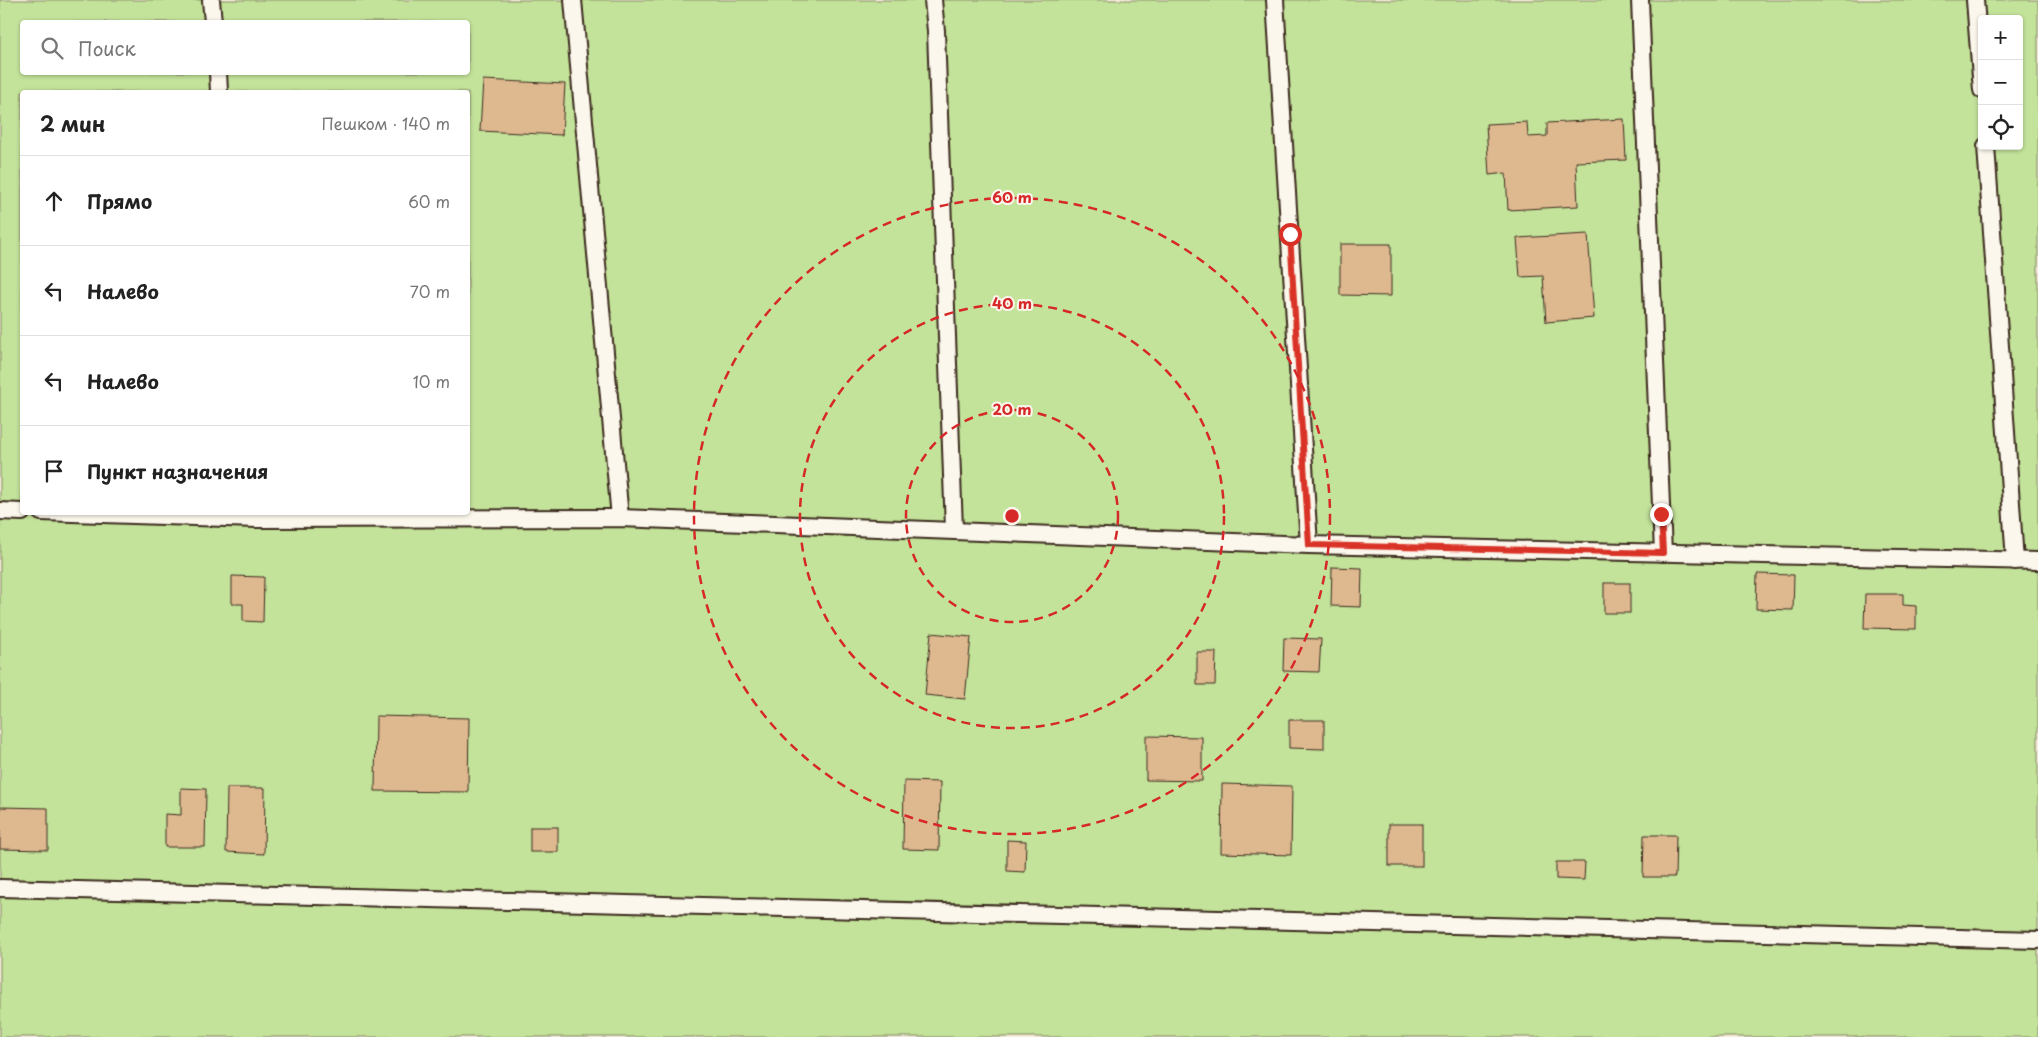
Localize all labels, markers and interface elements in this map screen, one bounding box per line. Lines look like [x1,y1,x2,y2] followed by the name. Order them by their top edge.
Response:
[1978,15,2023,150] map controls
[1978,15,2023,60] button: +
[20,20,470,75] search box
[38,34,66,62] icon: search
[78,34,136,62] text: Поиск
[1978,60,2023,105] button: −
[1978,105,2023,150] button: locate
[40,107,105,139] text: 2 мин
[322,111,450,135] text: Пешком · 140 m
[992,185,1032,208] text: 60 m
[40,187,68,215] icon: ahead
[87,187,152,215] text: Прямо
[408,189,450,213] text: 60 m
[1279,223,1302,246] route start
[40,277,68,305] icon: left
[87,277,159,305] text: Налево
[410,279,450,303] text: 70 m
[992,291,1032,314] text: 40 m
[40,367,68,395] icon: left
[87,367,159,395] text: Налево
[413,369,450,393] text: 10 m
[993,397,1031,420] text: 20 m
[40,457,68,485] icon: arrive
[87,457,268,485] text: Пункт назначения
[1650,503,1673,526] route end
[1003,507,1021,525] centre of rings

